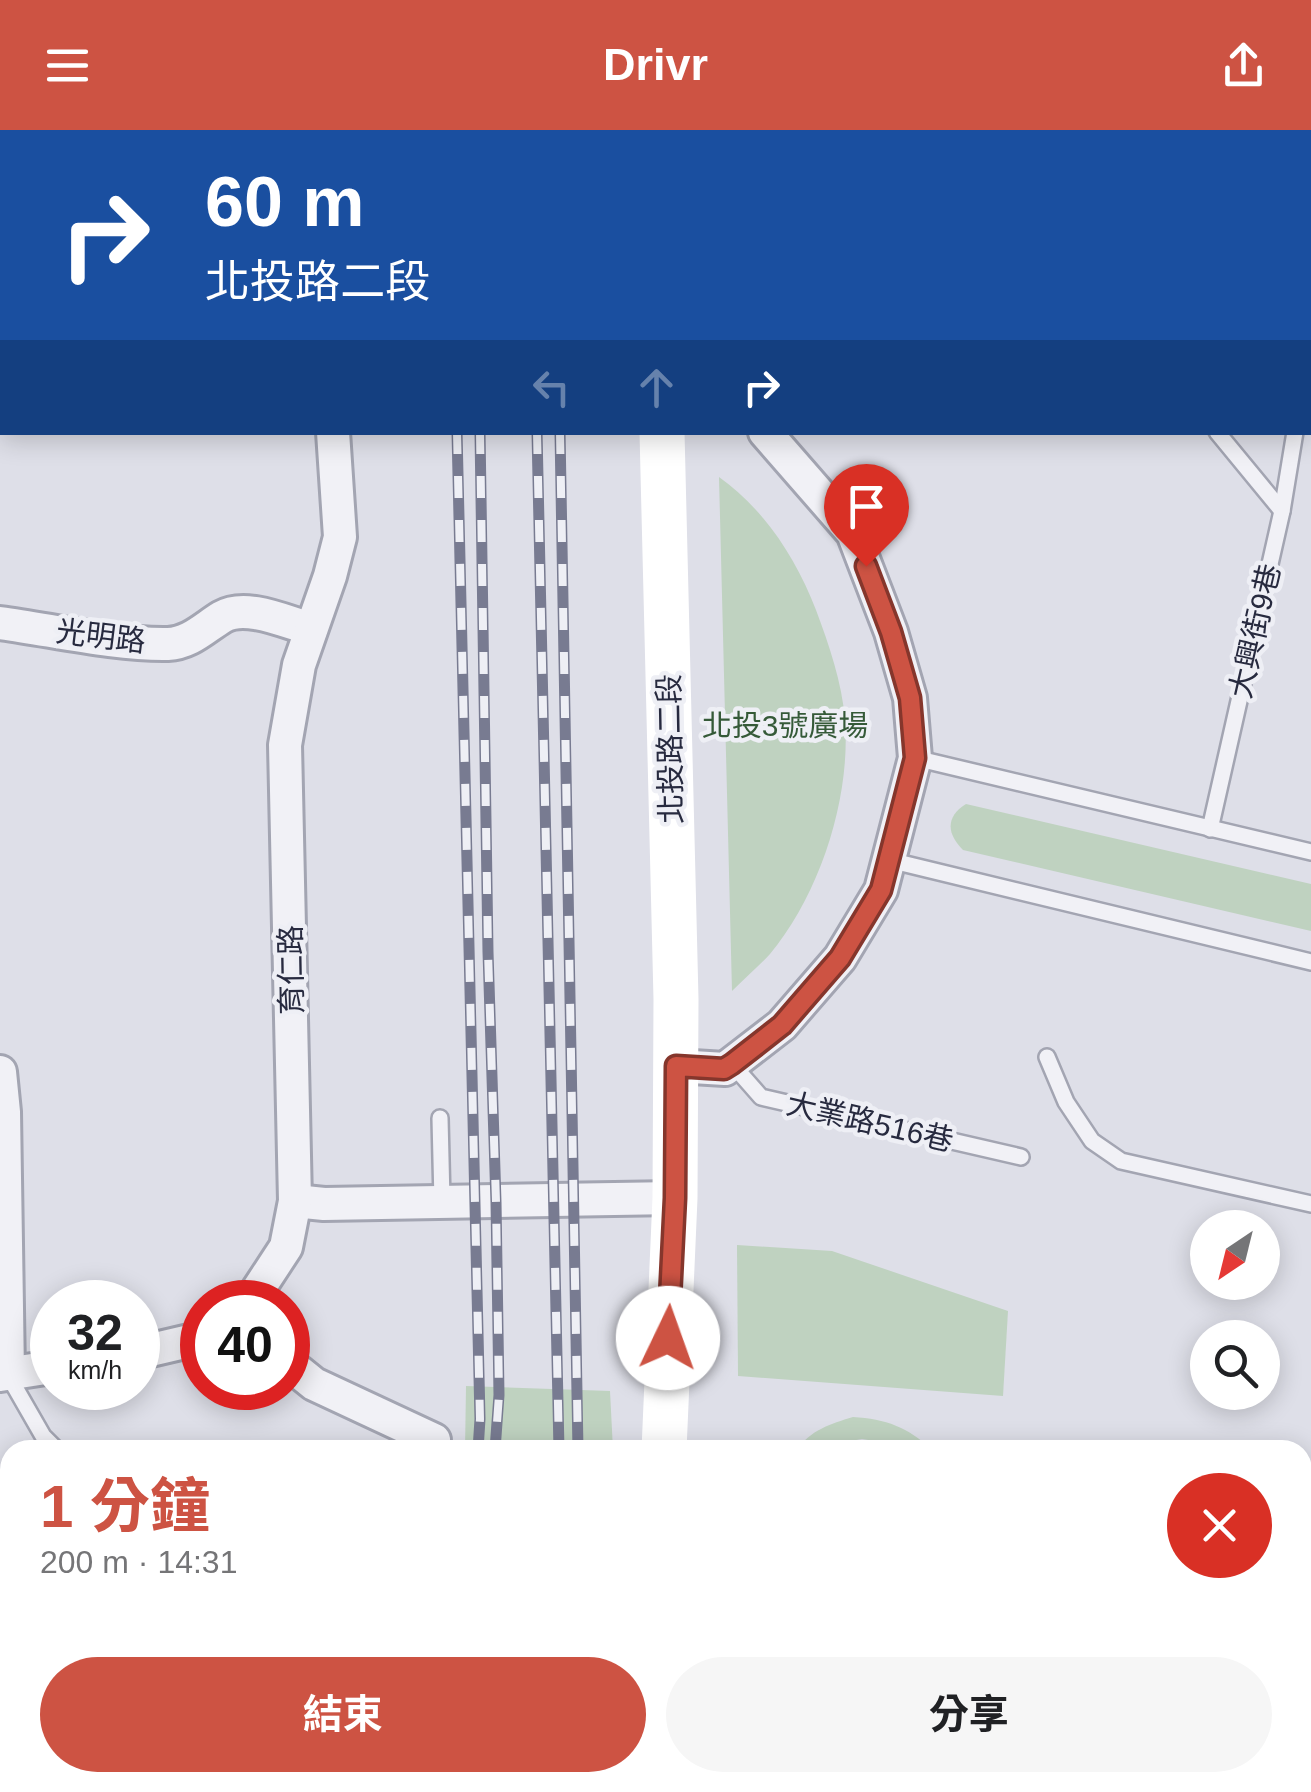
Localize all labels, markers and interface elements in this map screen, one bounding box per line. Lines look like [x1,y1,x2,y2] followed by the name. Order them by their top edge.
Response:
[40,38,95,93] icon: menu
[1216,38,1271,93] icon: share
[603,39,708,90] text: Drivr
[205,163,365,241] text: 60 m
[40,170,170,300] icon: right
[205,256,430,307] text: 北投路二段
[524,360,579,415] icon: left
[629,360,684,415] icon: ahead
[734,360,789,415] icon: right
[824,464,909,567] pin
[839,479,894,534] icon: arrive
[1224,561,1286,701] street label: 大興街9巷
[54,614,148,658] street label: 光明路
[652,674,688,824] street label: 北投路二段
[702,709,868,742] park label: 北投3號廣場
[274,925,308,1015] street label: 育仁路
[783,1087,957,1157] street label: 大業路516巷
[1190,1210,1280,1300] north arrow
[1190,1210,1280,1410] map controls
[180,1280,310,1410] speed limit sign: 40
[616,1286,720,1390] position arrow
[67,1305,123,1361] text: 32
[1190,1320,1280,1410] button: search
[68,1356,122,1384] text: km/h
[40,1473,210,1540] text: 1 分鐘
[1167,1473,1272,1578] button: close
[40,1544,237,1580] text: 200 m · 14:31
[40,1657,646,1772] button: 結束
[666,1657,1272,1772] button: 分享

